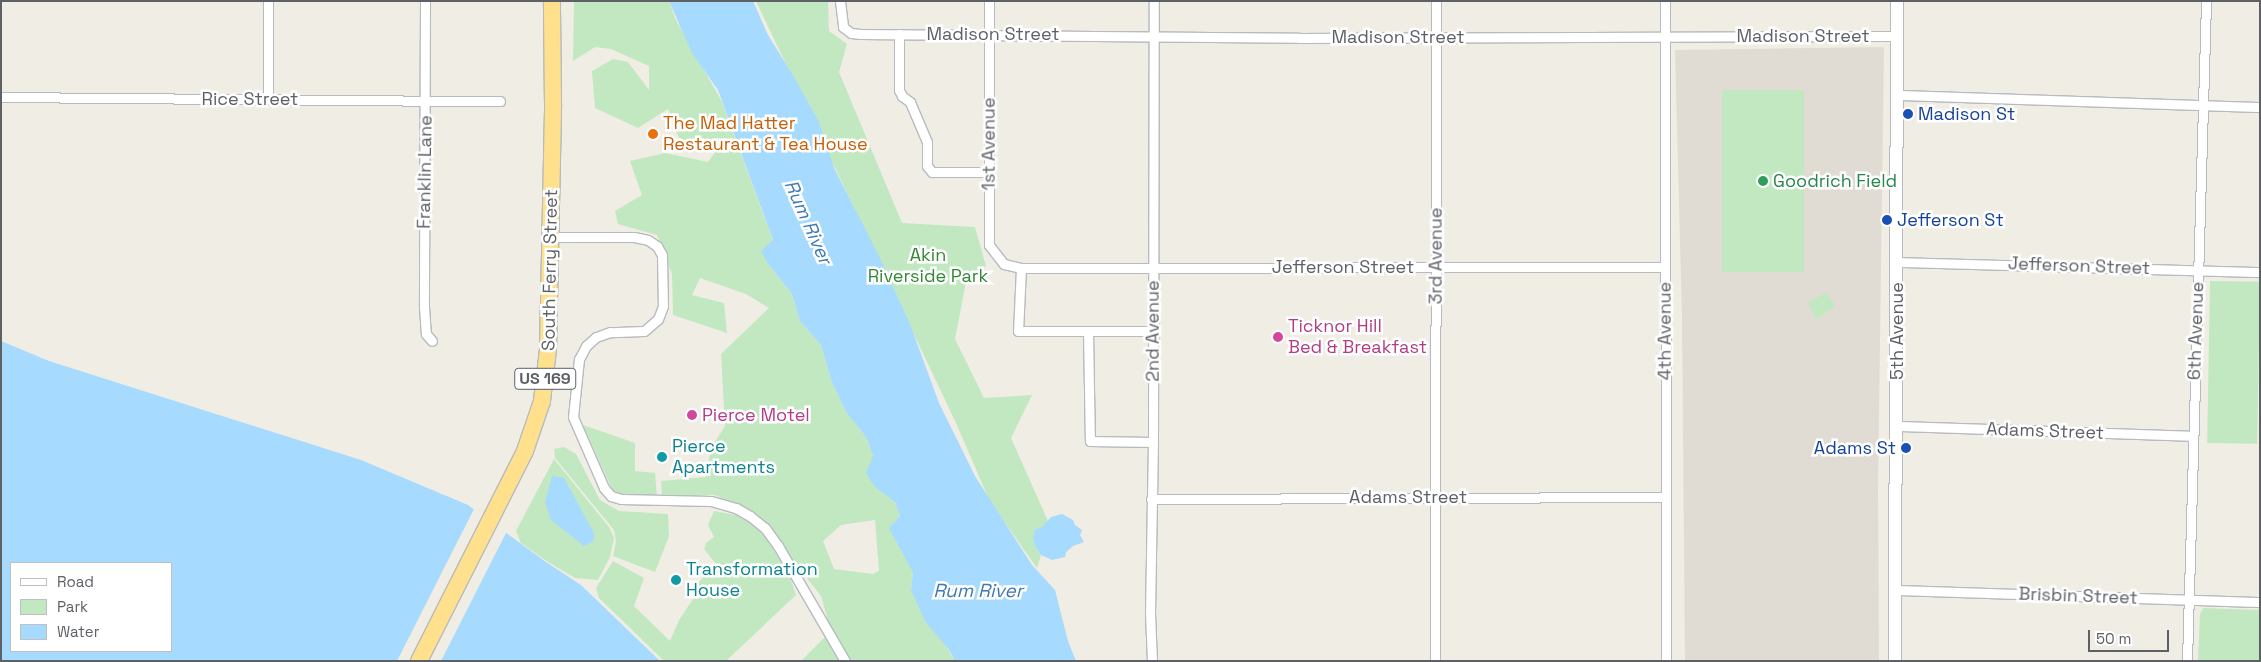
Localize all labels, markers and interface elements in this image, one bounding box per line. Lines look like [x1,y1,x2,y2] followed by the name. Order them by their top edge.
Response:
[927,23,1059,45] street label: Madison Street
[1737,25,1869,47] street label: Madison Street
[1332,26,1464,48] street label: Madison Street
[202,88,298,110] street label: Rice Street
[978,97,1000,191] street label: 1st Avenue
[1918,103,2015,125] place label: Madison St
[1902,108,1914,120] marker: Madison St
[663,113,868,156] place label: The Mad Hatter Restaurant & Tea House
[413,115,437,229] street label: Franklin Lane
[647,128,659,140] marker: The Mad Hatter Restaurant & Tea House
[1773,170,1897,192] place label: Goodrich Field
[1757,175,1769,187] marker: Goodrich Field
[779,176,837,268] water label: Rum River
[538,189,562,351] street label: South Ferry Street
[1425,207,1447,305] street label: 3rd Avenue
[1897,209,2004,231] place label: Jefferson St
[1881,214,1893,226] marker: Jefferson St
[868,245,988,288] park label: Akin Riverside Park
[2007,253,2151,279] street label: Jefferson Street
[1272,256,1414,278] street label: Jefferson Street
[1142,280,1164,382] street label: 2nd Avenue
[2183,281,2209,381] street label: 6th Avenue
[1654,282,1676,380] street label: 4th Avenue
[1886,282,1908,380] street label: 5th Avenue
[1288,316,1427,358] place label: Ticknor Hill Bed & Breakfast
[1272,331,1284,343] marker: Ticknor Hill Bed & Breakfast
[514,366,576,392] road number: US 169
[702,404,810,426] place label: Pierce Motel
[686,409,698,421] marker: Pierce Motel
[1986,418,2104,444] street label: Adams Street
[672,436,775,478] place label: Pierce Apartments
[1814,437,1896,459] place label: Adams St
[1900,442,1912,454] marker: Adams St
[656,451,668,463] marker: Pierce Apartments
[1349,486,1467,508] street label: Adams Street
[686,559,818,602] place label: Transformation House
[10,562,172,652] legend
[57,572,94,591] text: Road
[670,574,682,586] marker: Transformation House
[933,580,1023,602] water label: Rum River
[2018,583,2138,609] street label: Brisbin Street
[57,597,88,616] text: Park
[2091,620,2172,652] scale bar
[57,622,99,641] text: Water
[2096,629,2131,648] text: 50 m

